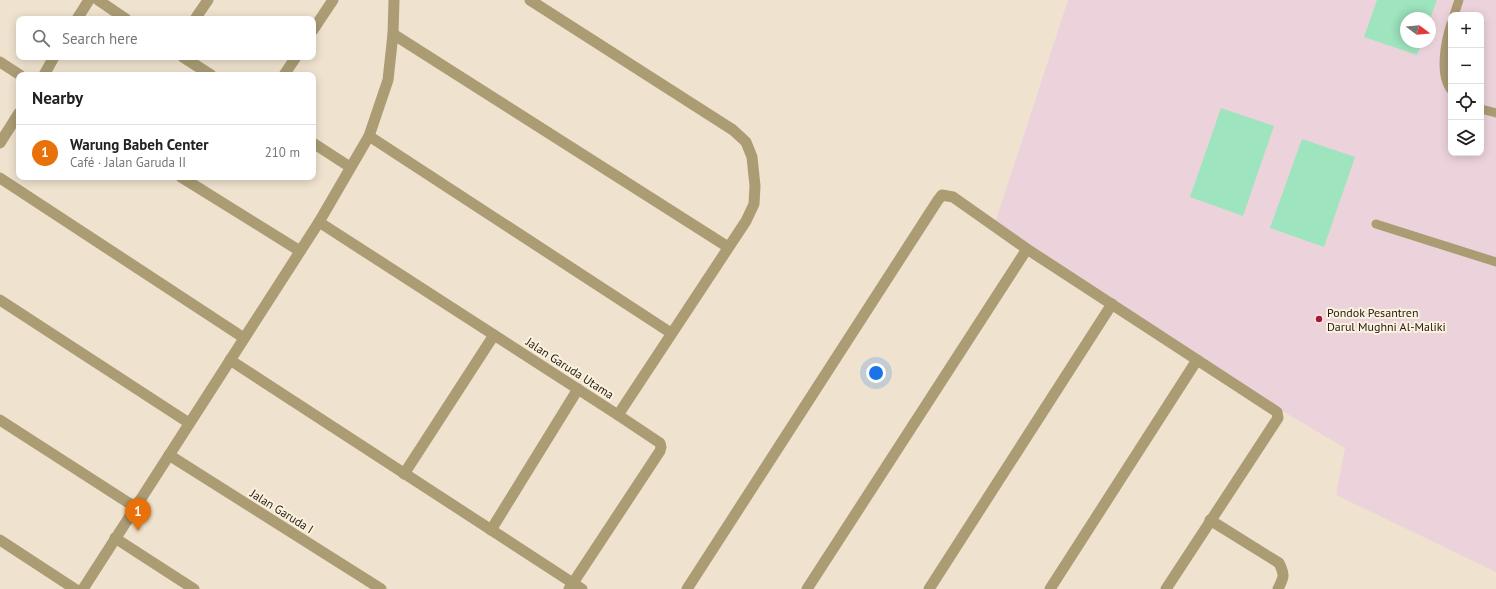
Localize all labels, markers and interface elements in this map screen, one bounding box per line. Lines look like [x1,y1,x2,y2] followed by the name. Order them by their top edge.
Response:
[1400,12,1436,48] north arrow
[1448,12,1484,156] map controls
[1448,12,1484,48] button: +
[16,16,316,60] search box
[30,27,52,49] icon: search
[62,29,138,48] text: Search here
[1448,48,1484,84] button: −
[1448,84,1484,120] button: locate
[32,87,83,109] text: Nearby
[1448,120,1484,156] button: layers
[70,135,208,154] text: Warung Babeh Center
[41,144,49,161] text: 1
[265,144,300,161] text: 210 m
[70,154,186,171] text: Café · Jalan Garuda II
[1327,305,1446,334] place label: Pondok Pesantren Darul Mughni Al-Maliki
[1314,314,1324,324] marker: Pondok Pesantren Darul Mughni Al-Maliki
[522,333,617,402] street label: Jalan Garuda Utama
[866,363,886,383] your location
[247,485,316,536] street label: Jalan Garuda I
[125,498,151,531] pin: 1

